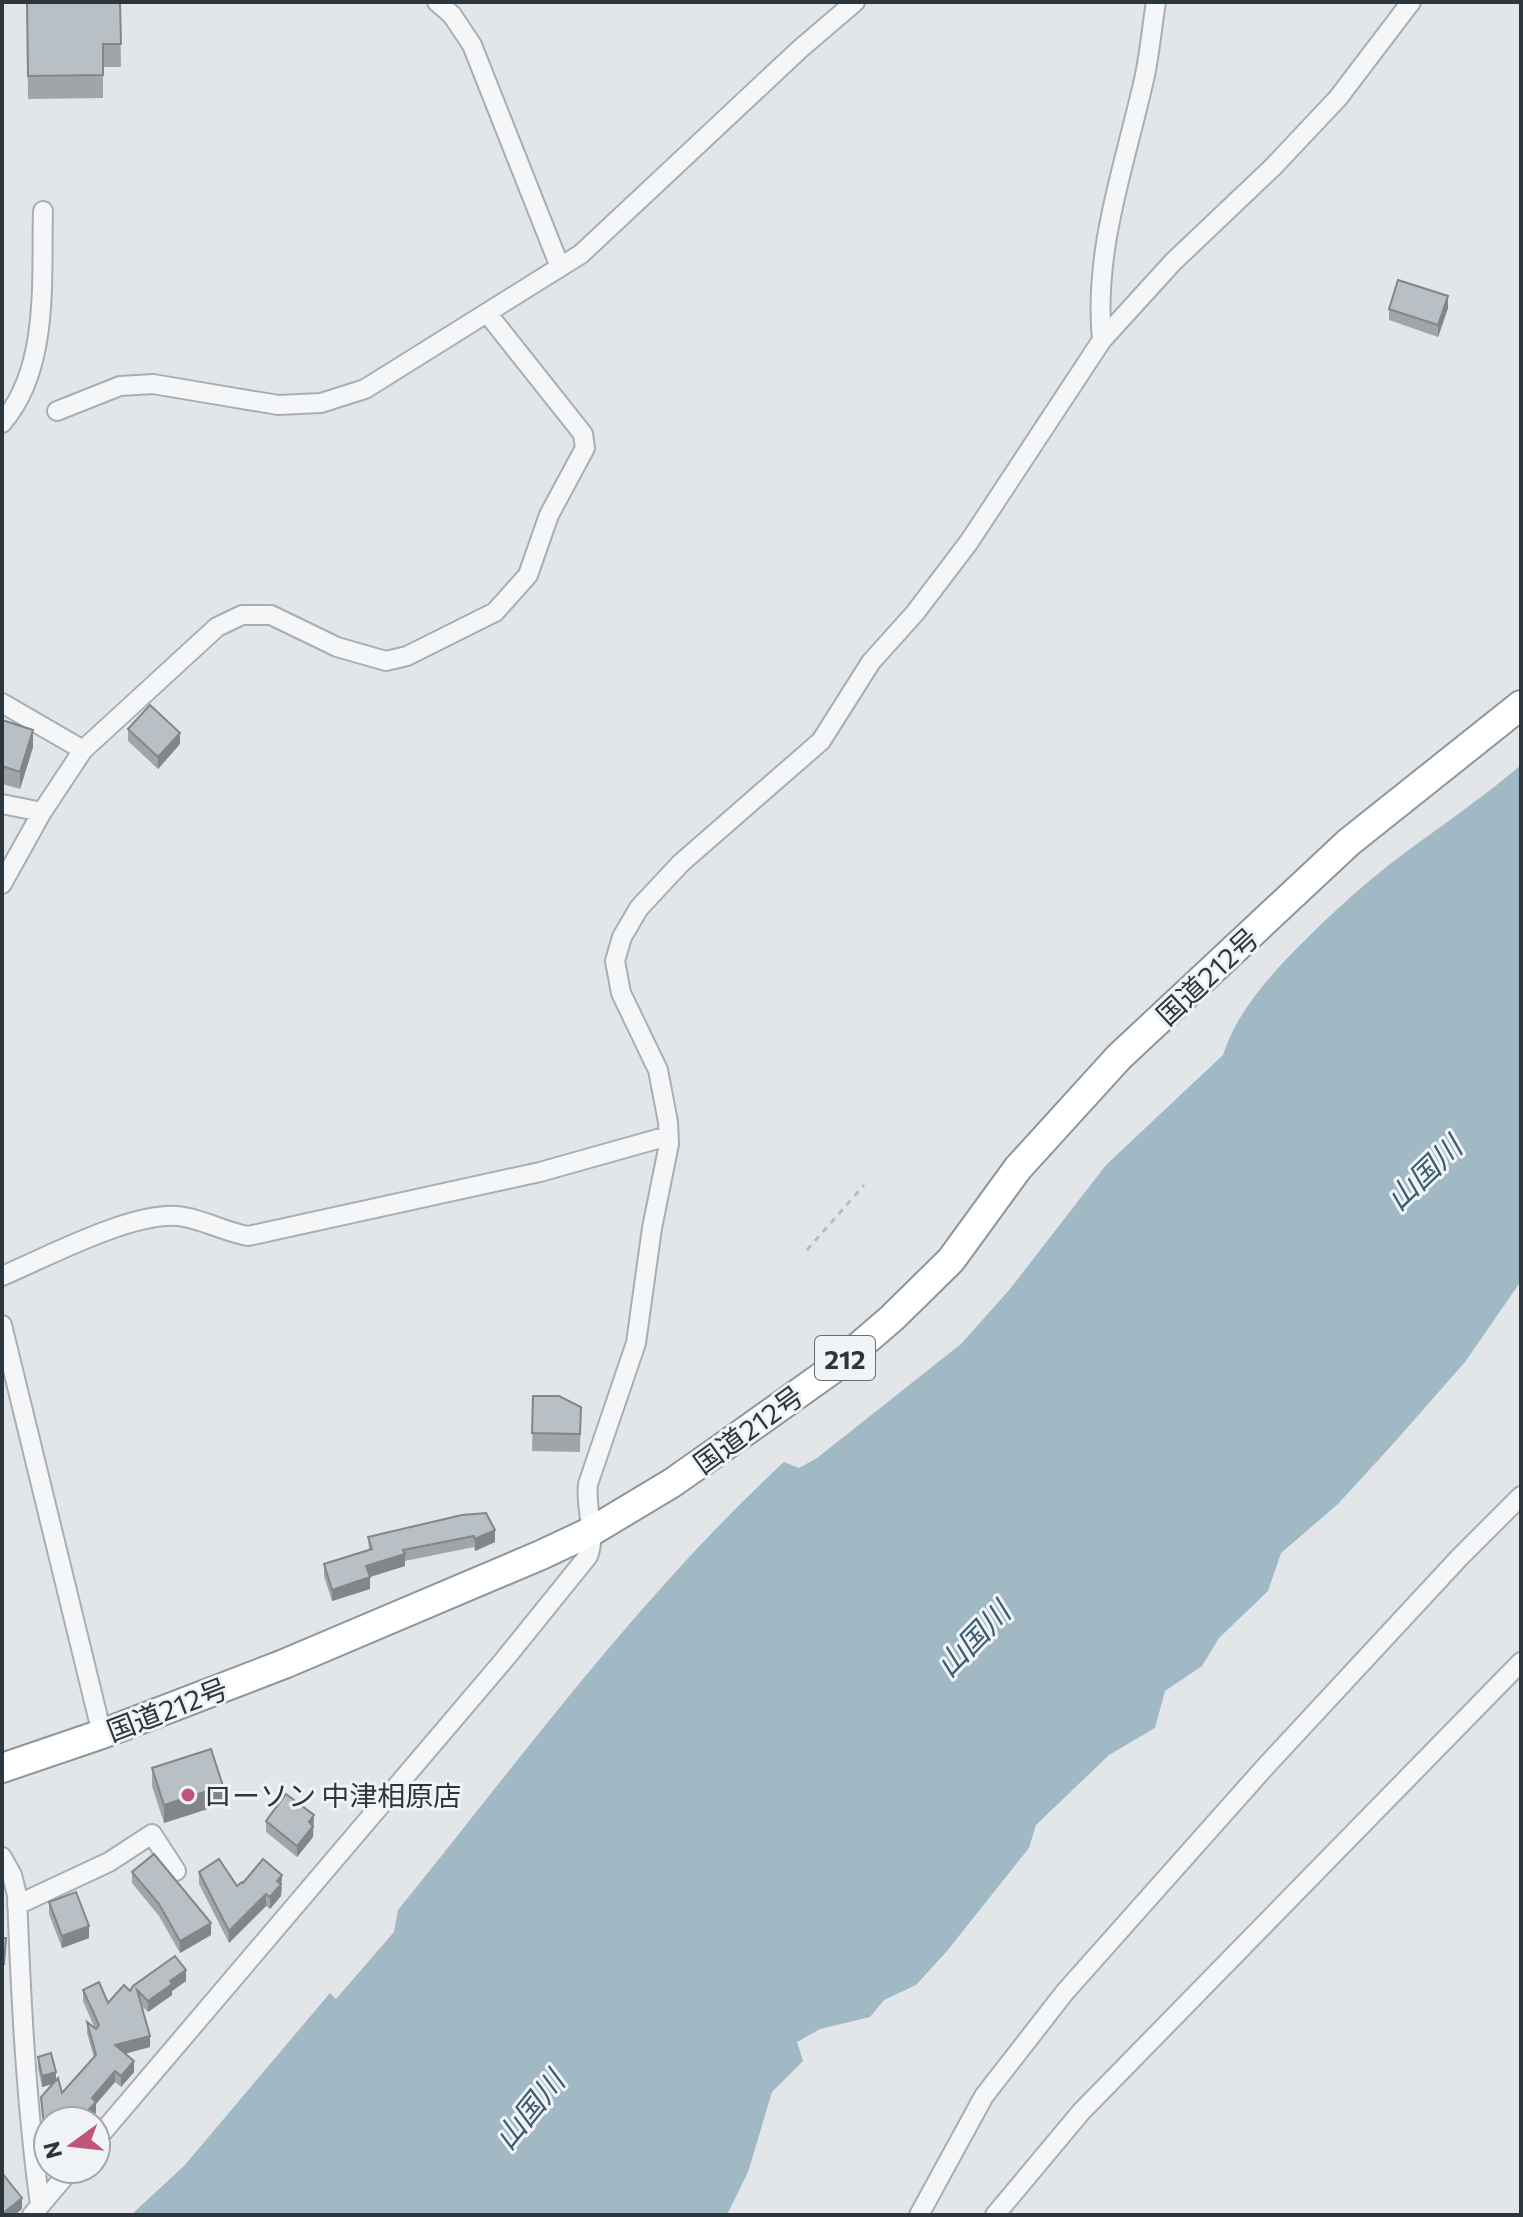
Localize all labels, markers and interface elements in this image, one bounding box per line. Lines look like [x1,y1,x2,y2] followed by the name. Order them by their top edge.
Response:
[1149,920,1265,1032] street label: 国道212号
[1378,1125,1470,1217] water label: 山国川
[815,1336,875,1380] road number: 212
[687,1378,809,1480] street label: 国道212号
[927,1591,1019,1683] water label: 山国川
[102,1670,232,1748] street label: 国道212号
[204,1778,461,1812] place label: ローソン 中津相原店
[179,1786,197,1804] marker: ローソン 中津相原店
[485,2060,573,2156] water label: 山国川
[32,2105,112,2185] north arrow
[37,2139,67,2162] text: N

